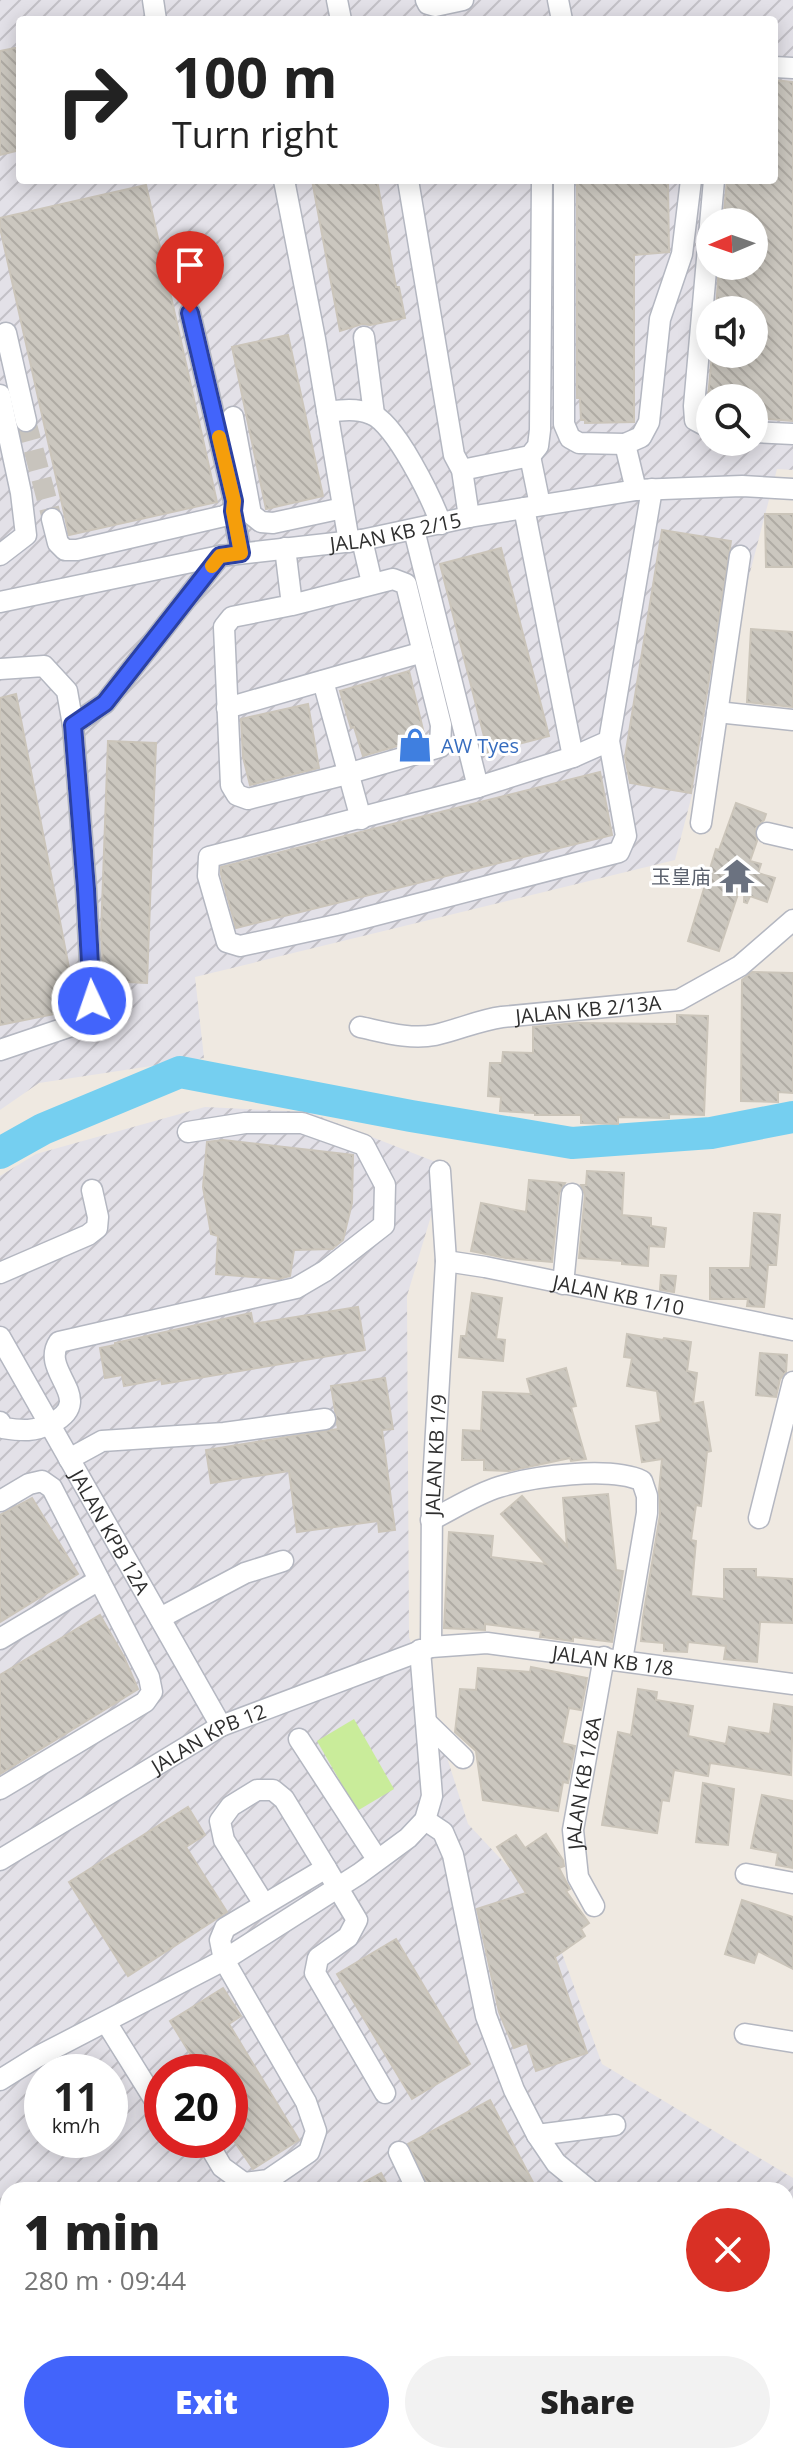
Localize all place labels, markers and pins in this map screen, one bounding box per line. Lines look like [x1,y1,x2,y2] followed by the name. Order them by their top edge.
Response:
[156,231,224,313] pin
[396,726,434,764] shop icon: AW Tyes
[441,732,519,759] place label: AW Tyes
[718,857,756,895] temple icon: 玉皇庙
[651,863,711,890] place label: 玉皇庙

